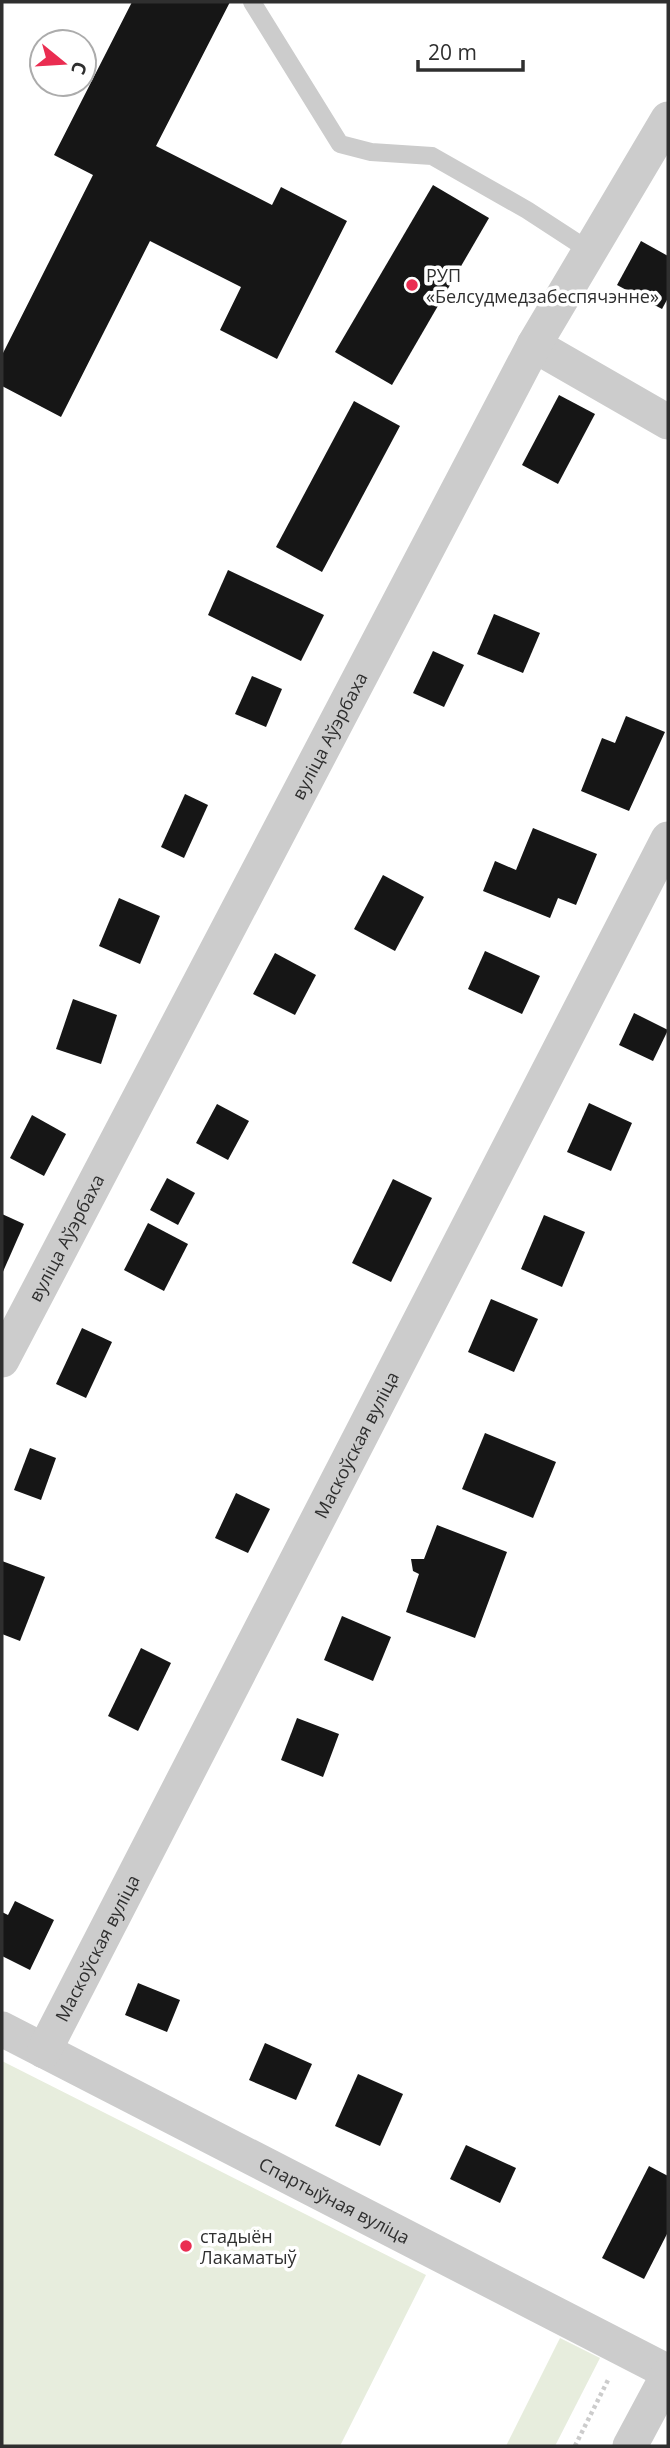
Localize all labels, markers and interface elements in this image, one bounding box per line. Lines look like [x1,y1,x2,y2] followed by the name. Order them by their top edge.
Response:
[28,28,98,98] north arrow
[418,28,523,72] scale bar
[428,38,477,66] text: 20 m
[65,58,93,78] text: С
[426,263,659,308] place label: РУП «Белсудмедзабеспячэнне»
[404,277,420,293] marker: РУП «Белсудмедзабеспячэнне»
[286,668,373,803] street label: вуліца Аўэрбаха
[23,1170,109,1306] street label: вуліца Аўэрбаха
[308,1367,404,1522] street label: Маскоўская вуліца
[49,1870,145,2025] street label: Маскоўская вуліца
[255,2151,414,2249] street label: Спартыўная вуліца
[200,2224,297,2269] place label: стадыён Лакаматыў
[178,2238,194,2254] marker: стадыён Лакаматыў

